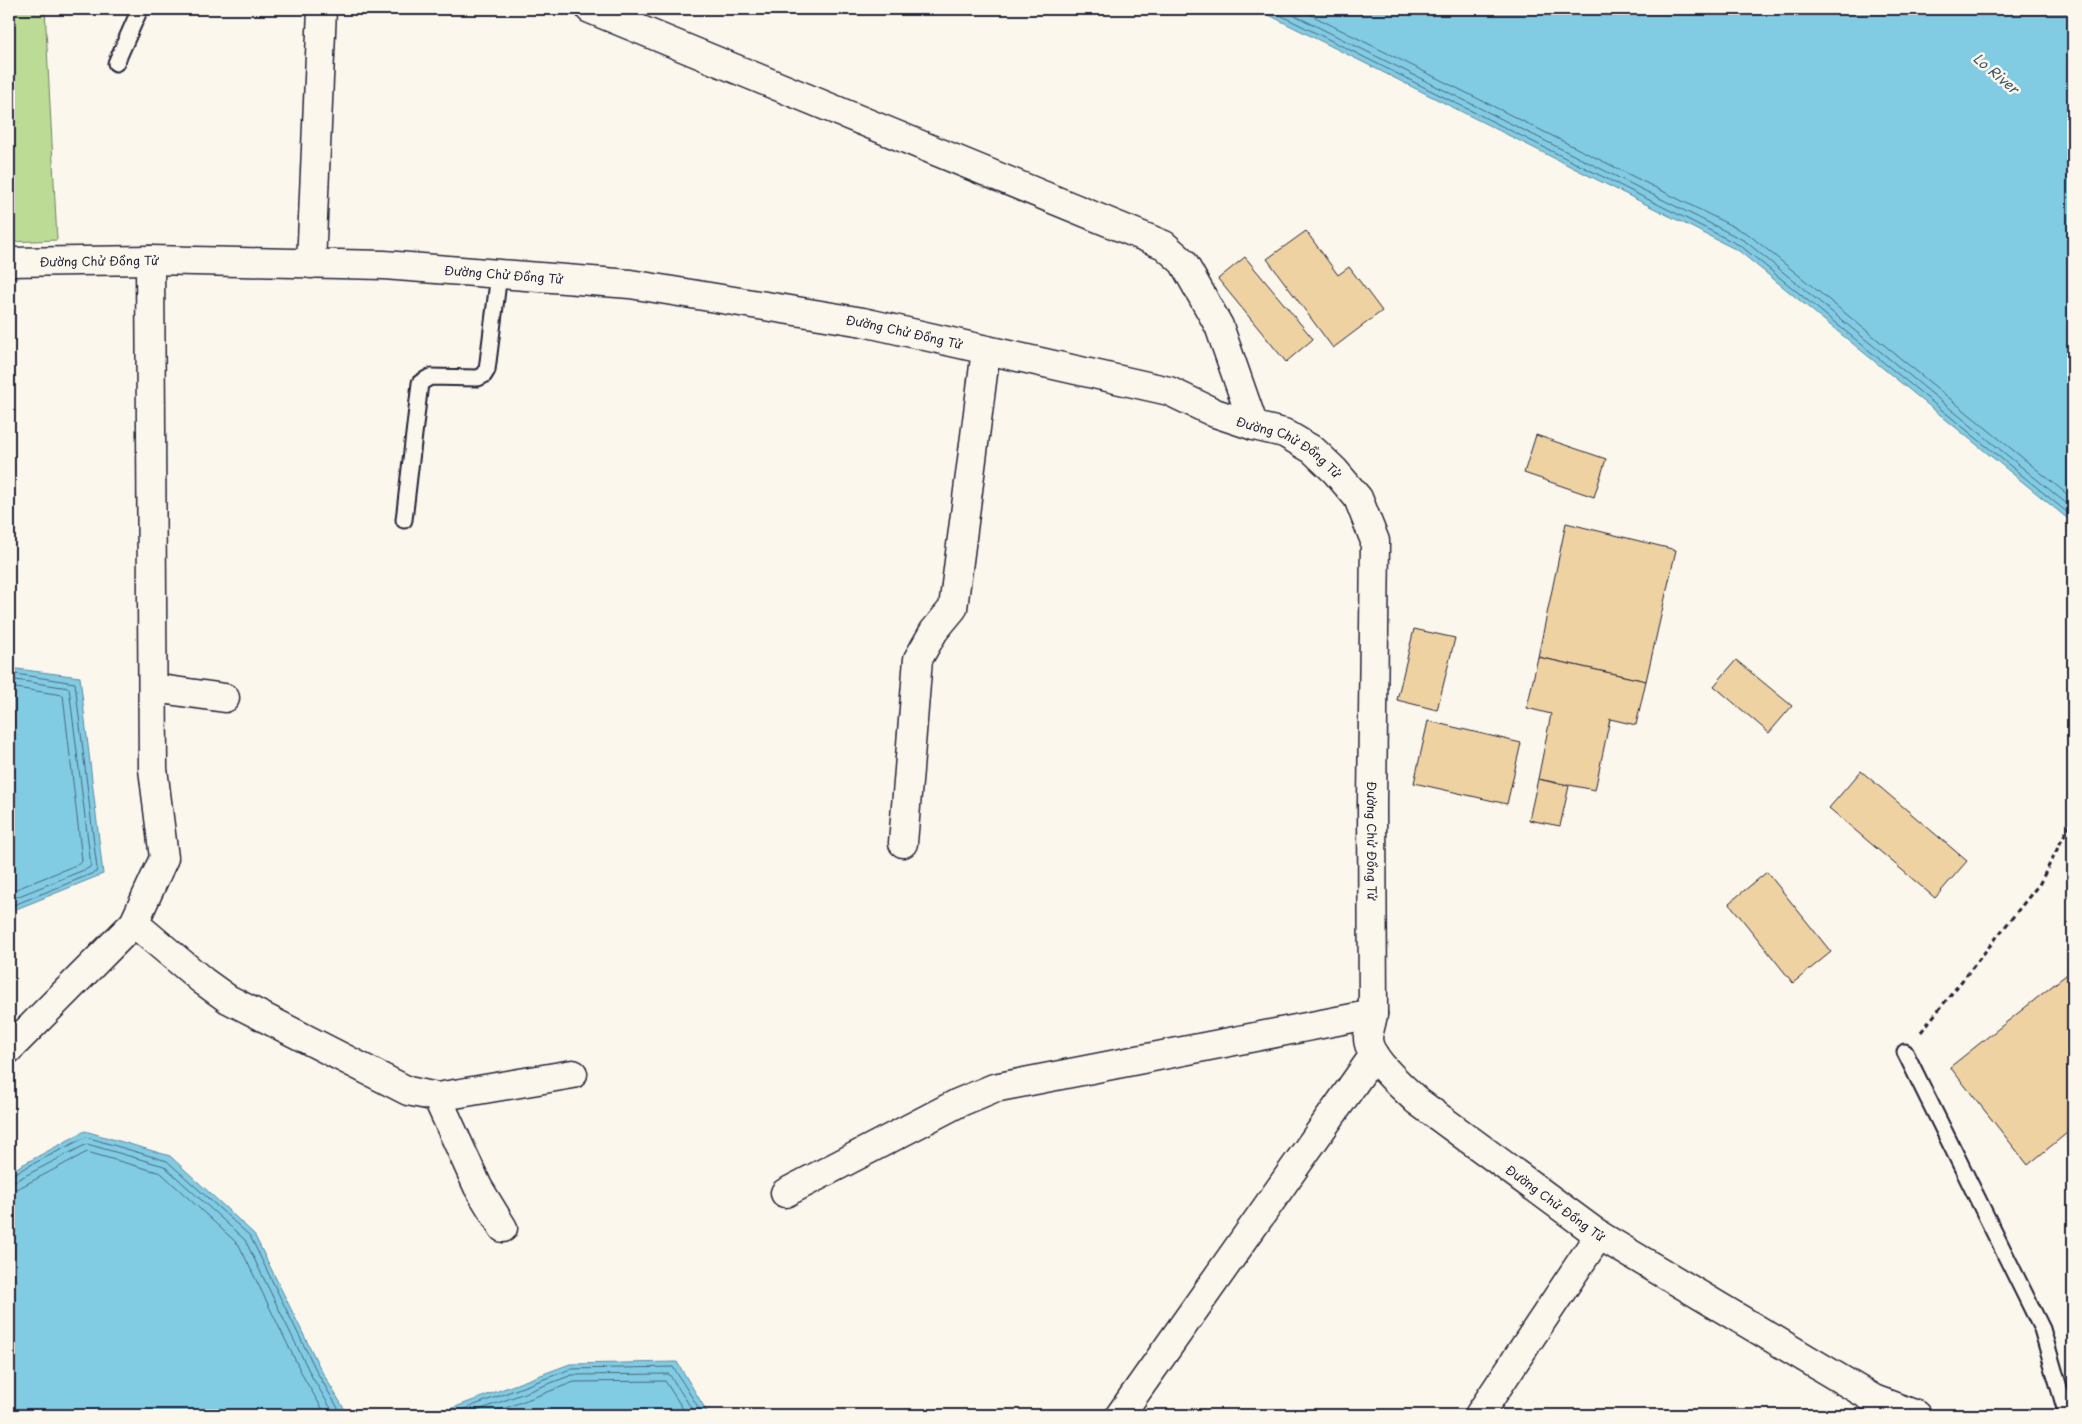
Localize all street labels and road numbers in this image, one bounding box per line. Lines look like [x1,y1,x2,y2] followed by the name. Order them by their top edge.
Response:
[39,251,159,271] street label: Đường Chử Đồng Tử
[444,261,564,288] street label: Đường Chử Đồng Tử
[844,310,965,353] street label: Đường Chử Đồng Tử
[1234,412,1346,482] street label: Đường Chử Đồng Tử
[1363,781,1381,901] street label: Đường Chử Đồng Tử
[1502,1160,1609,1246] street label: Đường Chử Đồng Tử

